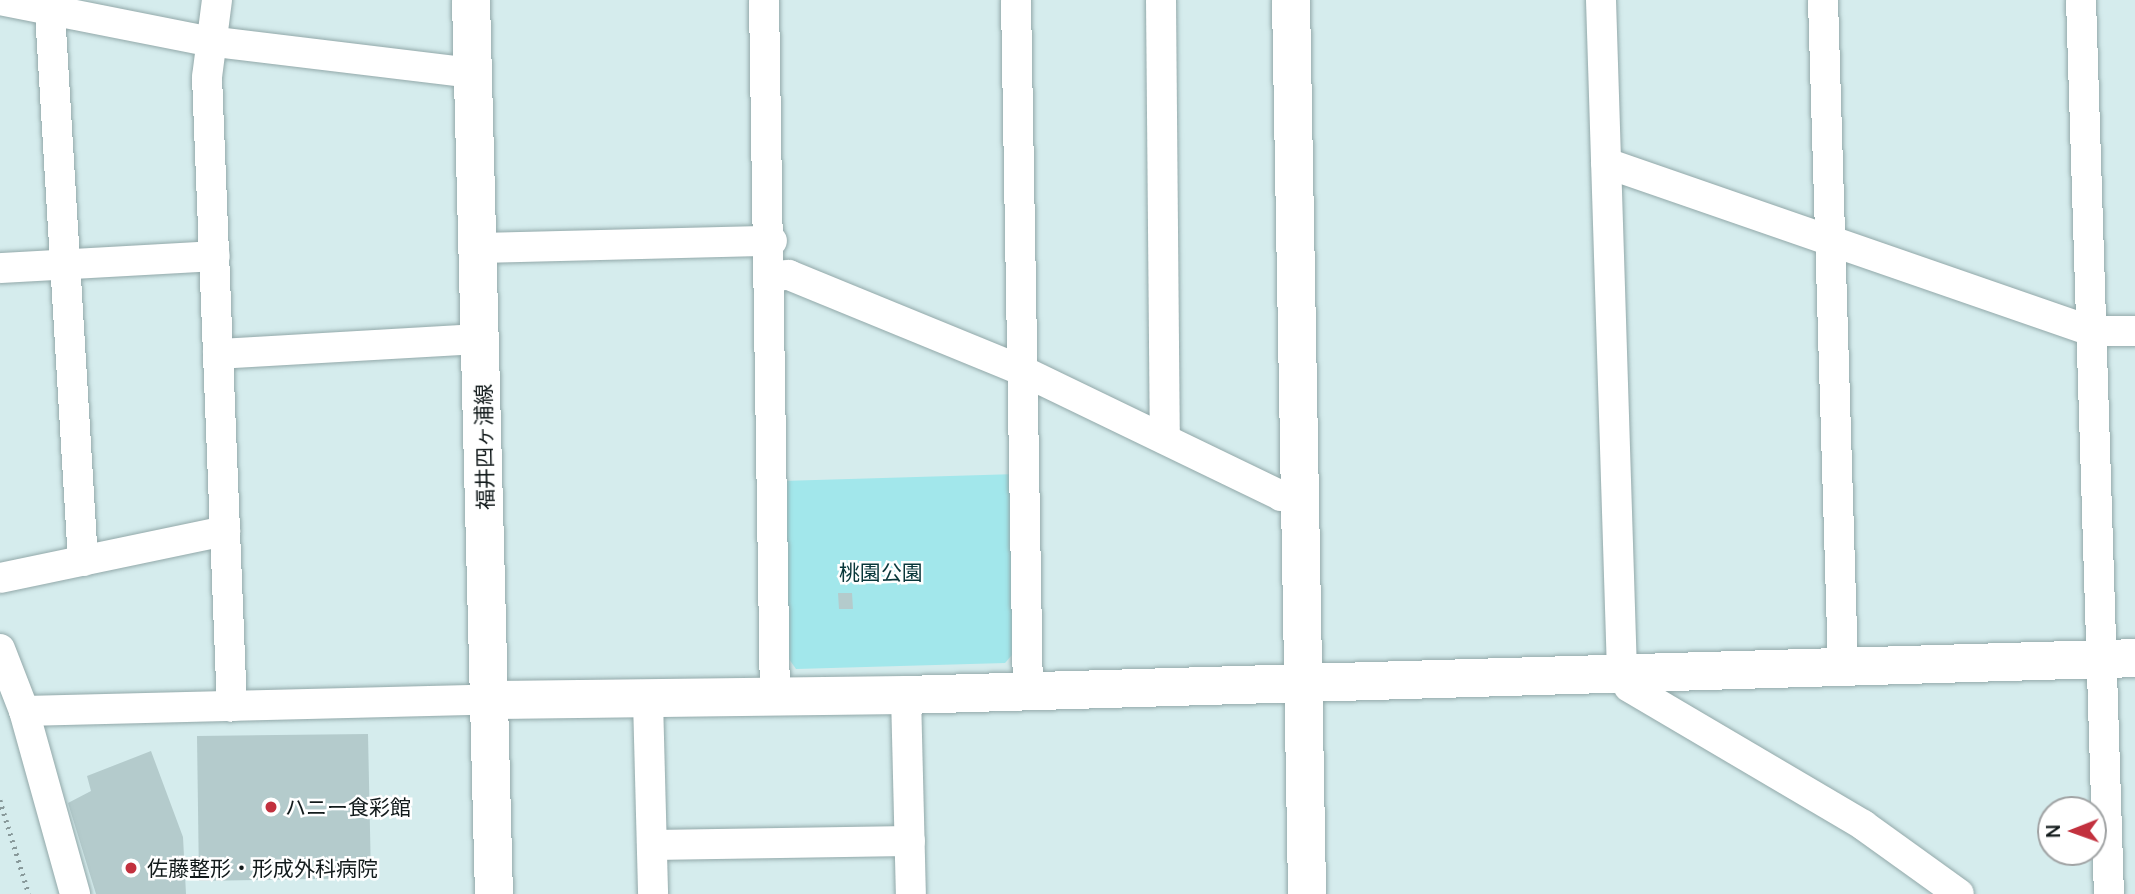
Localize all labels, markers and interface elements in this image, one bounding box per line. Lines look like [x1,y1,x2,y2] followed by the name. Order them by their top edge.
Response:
[470,384,498,510] street label: 福井四ヶ浦線
[839,559,923,585] park label: 桃園公園
[285,794,411,820] place label: ハニー食彩館
[2037,796,2107,866] north arrow
[263,799,279,815] marker: ハニー食彩館
[2040,824,2066,838] text: N
[147,855,378,881] place label: 佐藤整形・形成外科病院
[121,858,141,878] marker: 佐藤整形・形成外科病院

